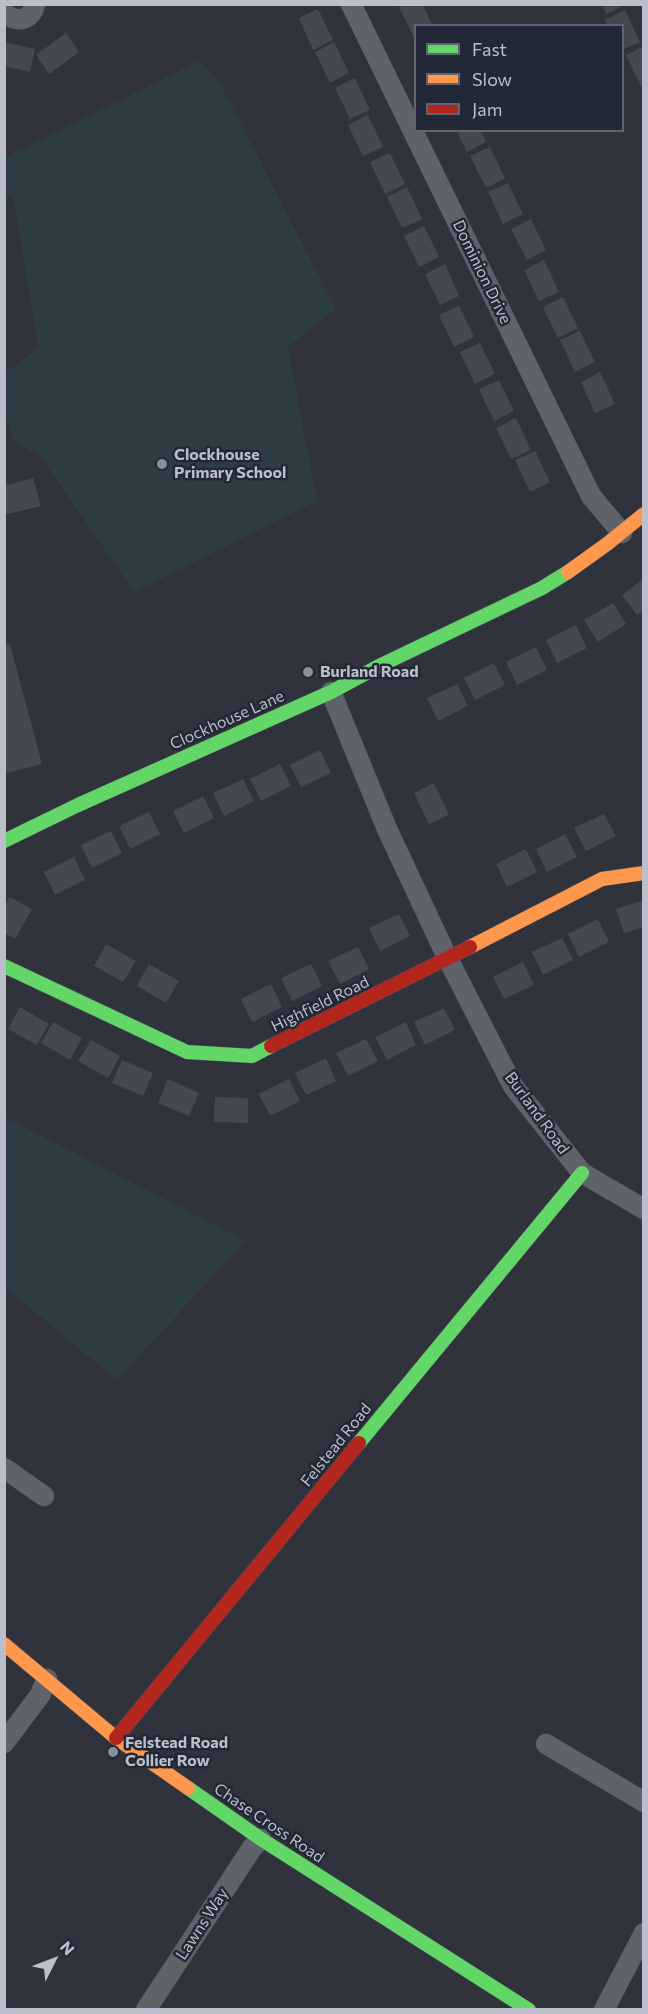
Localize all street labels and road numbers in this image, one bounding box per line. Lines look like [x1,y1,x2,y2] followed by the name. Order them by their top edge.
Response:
[449,217,515,327] street label: Dominion Drive
[167,686,287,754] street label: Clockhouse Lane
[268,972,372,1036] street label: Highfield Road
[501,1068,573,1158] street label: Burland Road
[297,1400,375,1490] street label: Felstead Road
[210,1779,328,1867] street label: Chase Cross Road
[172,1885,232,1963] street label: Lawns Way

